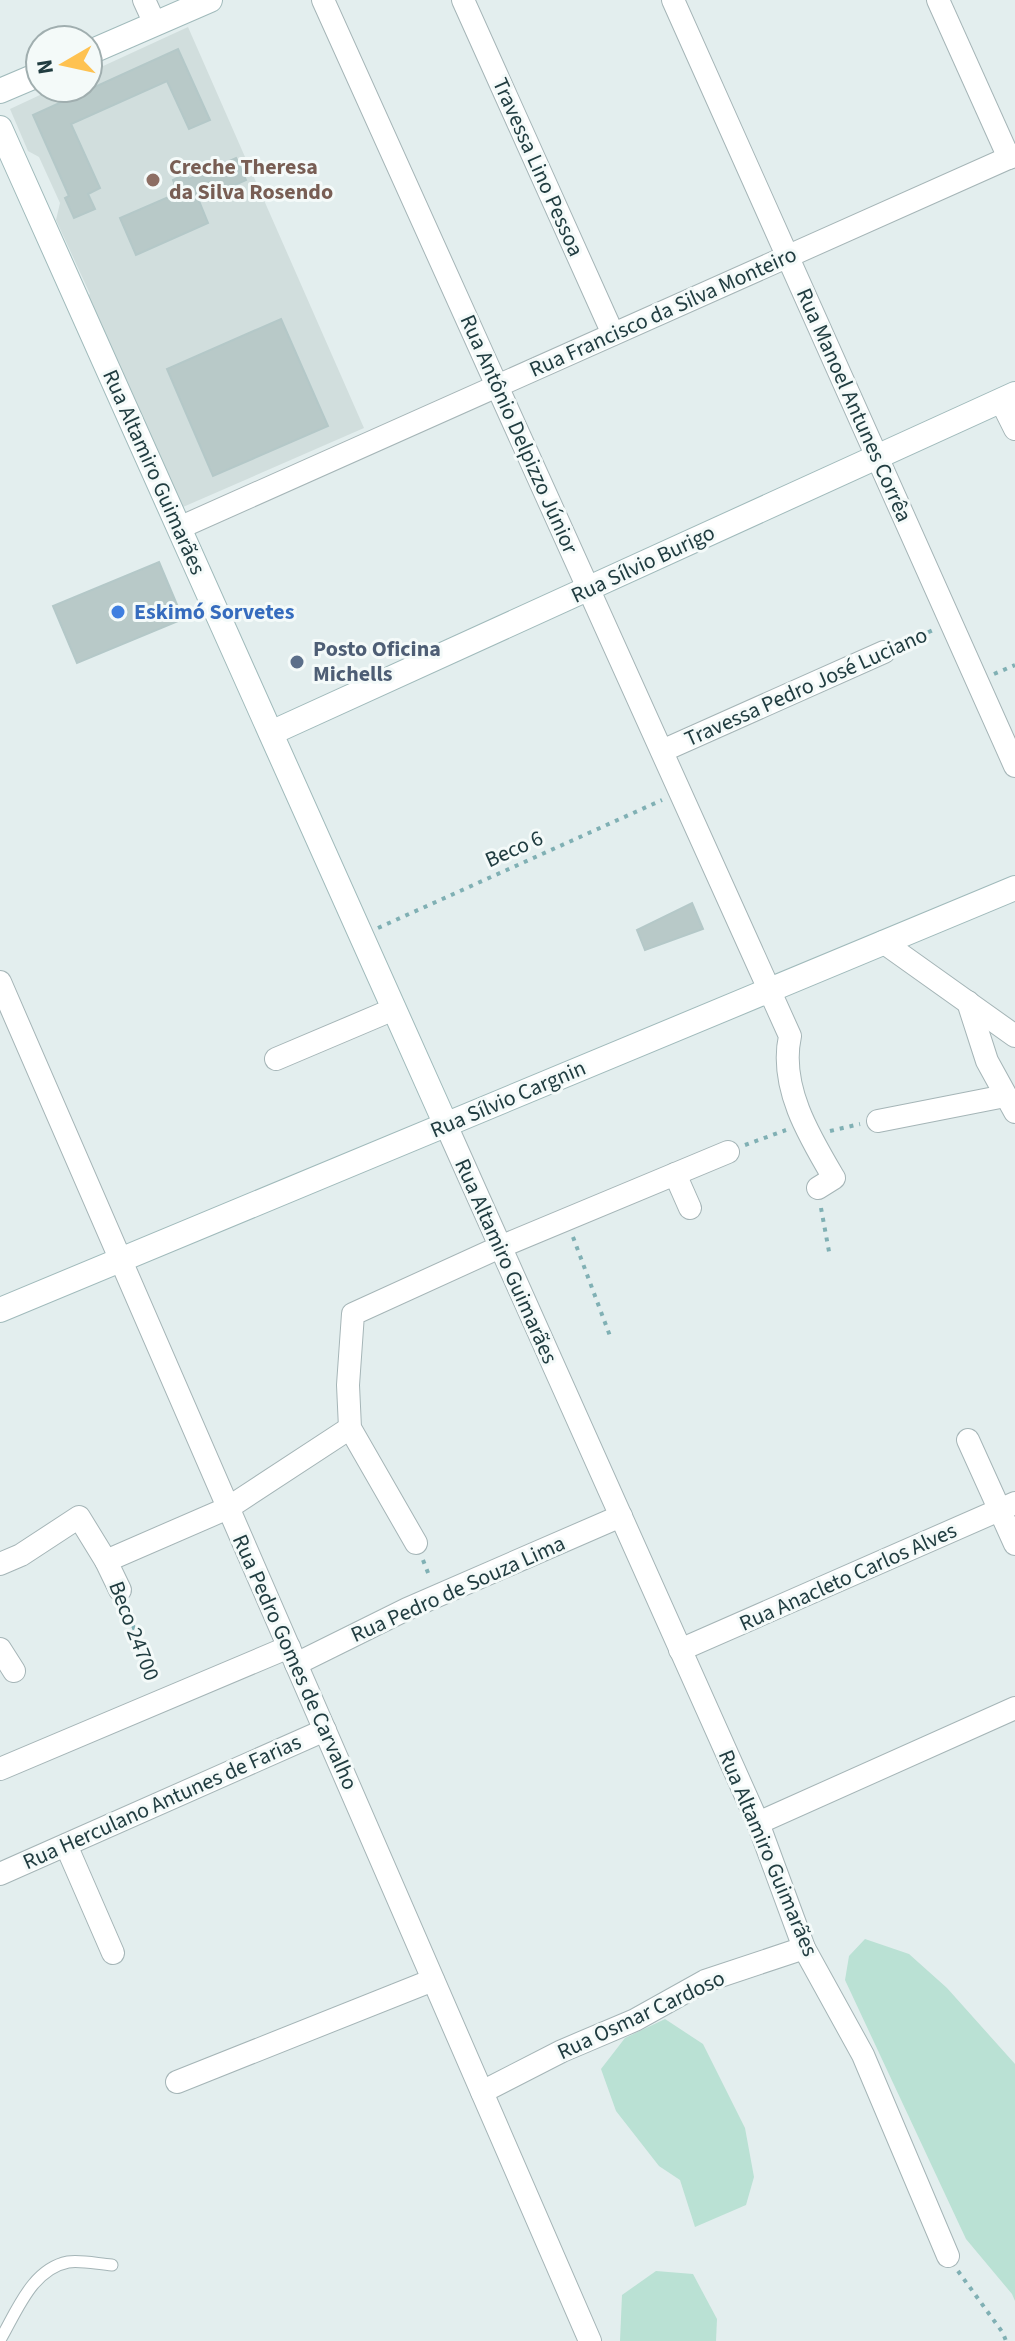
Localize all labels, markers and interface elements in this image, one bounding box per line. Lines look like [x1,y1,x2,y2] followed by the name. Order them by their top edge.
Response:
[24,24,104,104] north arrow
[28,57,62,77] text: N
[484,73,592,261] street label: Travessa Lino Pessoa
[169,151,333,208] place label: Creche Theresa da Silva Rosendo
[144,171,162,189] marker: Creche Theresa da Silva Rosendo
[524,238,802,386] street label: Rua Francisco da Silva Monteiro
[788,283,920,527] street label: Rua Manoel Antunes Corrêa
[452,309,586,559] street label: Rua Antônio Delpizzo Júnior
[94,364,214,580] street label: Rua Altamiro Guimarães
[566,517,720,611] street label: Rua Sílvio Burigo
[134,596,295,628] place label: Eskimó Sorvetes
[109,603,127,621] marker: Eskimó Sorvetes
[680,619,932,755] street label: Travessa Pedro José Luciano
[313,633,441,690] place label: Posto Oficina Michells
[288,653,306,671] marker: Posto Oficina Michells
[480,822,548,876] street label: Beco 6
[425,1052,591,1146] street label: Rua Sílvio Cargnin
[446,1153,566,1369] street label: Rua Altamiro Guimarães
[734,1515,962,1639] street label: Rua Anacleto Carlos Alves
[346,1527,570,1651] street label: Rua Pedro de Souza Lima
[224,1529,366,1795] street label: Rua Pedro Gomes de Carvalho
[100,1577,168,1685] street label: Beco 24700
[18,1726,306,1878] street label: Rua Herculano Antunes de Farias
[710,1745,826,1961] street label: Rua Altamiro Guimarães
[552,1962,730,2068] street label: Rua Osmar Cardoso

